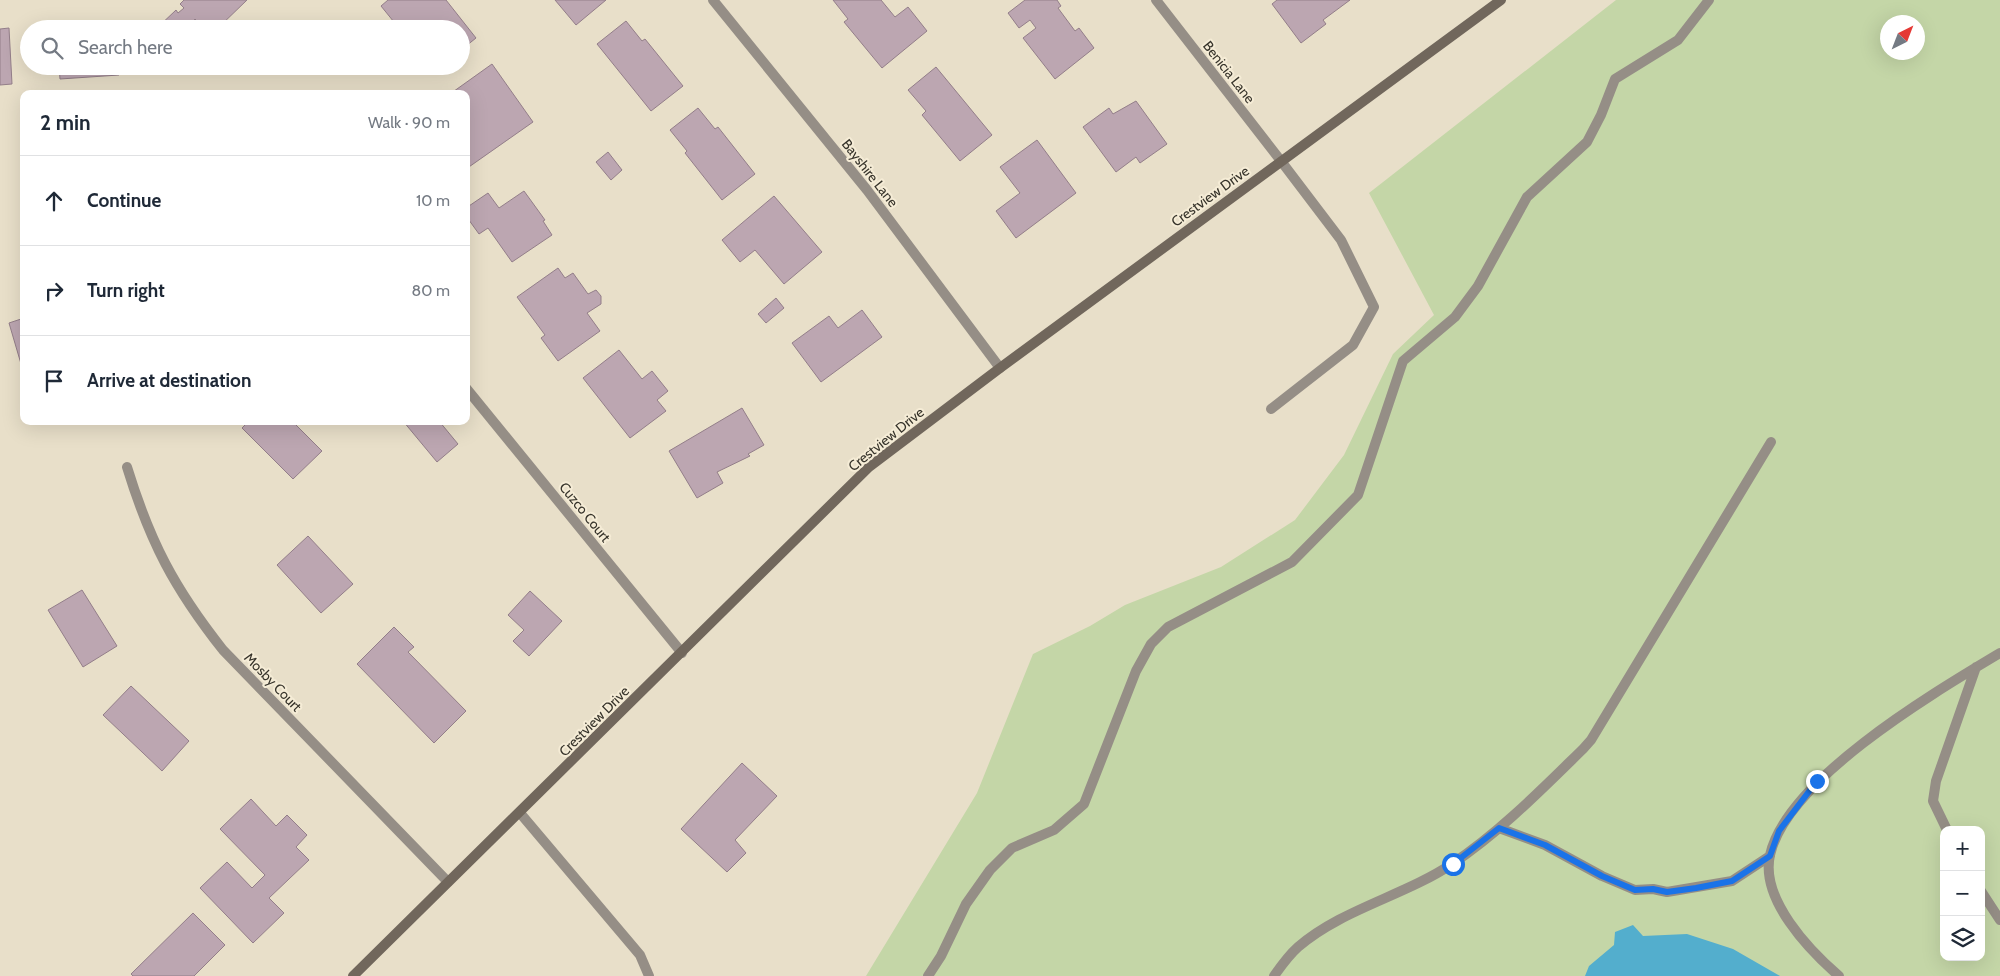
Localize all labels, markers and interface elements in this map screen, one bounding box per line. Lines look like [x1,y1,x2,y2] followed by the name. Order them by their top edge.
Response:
[1880,15,1925,60] north arrow
[20,20,470,75] search box
[38,34,66,62] icon: search
[78,36,172,59] text: Search here
[1199,37,1259,107] street label: Benicia Lane
[40,110,91,135] text: 2 min
[368,113,450,132] text: Walk · 90 m
[838,135,902,211] street label: Bayshire Lane
[1167,162,1253,230] street label: Crestview Drive
[40,187,68,215] icon: ahead
[87,189,161,212] text: Continue
[416,191,450,210] text: 10 m
[40,277,68,305] icon: right
[87,279,165,302] text: Turn right
[412,281,450,300] text: 80 m
[40,367,68,395] icon: arrive
[87,369,251,392] text: Arrive at destination
[845,403,927,475] street label: Crestview Drive
[555,478,615,546] street label: Cuzco Court
[240,649,306,715] street label: Mosby Court
[555,682,633,760] street label: Crestview Drive
[1806,770,1829,793] route end
[1940,826,1985,961] map controls
[1940,826,1985,871] button: +
[1442,853,1465,876] route start
[1940,871,1985,916] button: −
[1940,916,1985,961] button: layers

